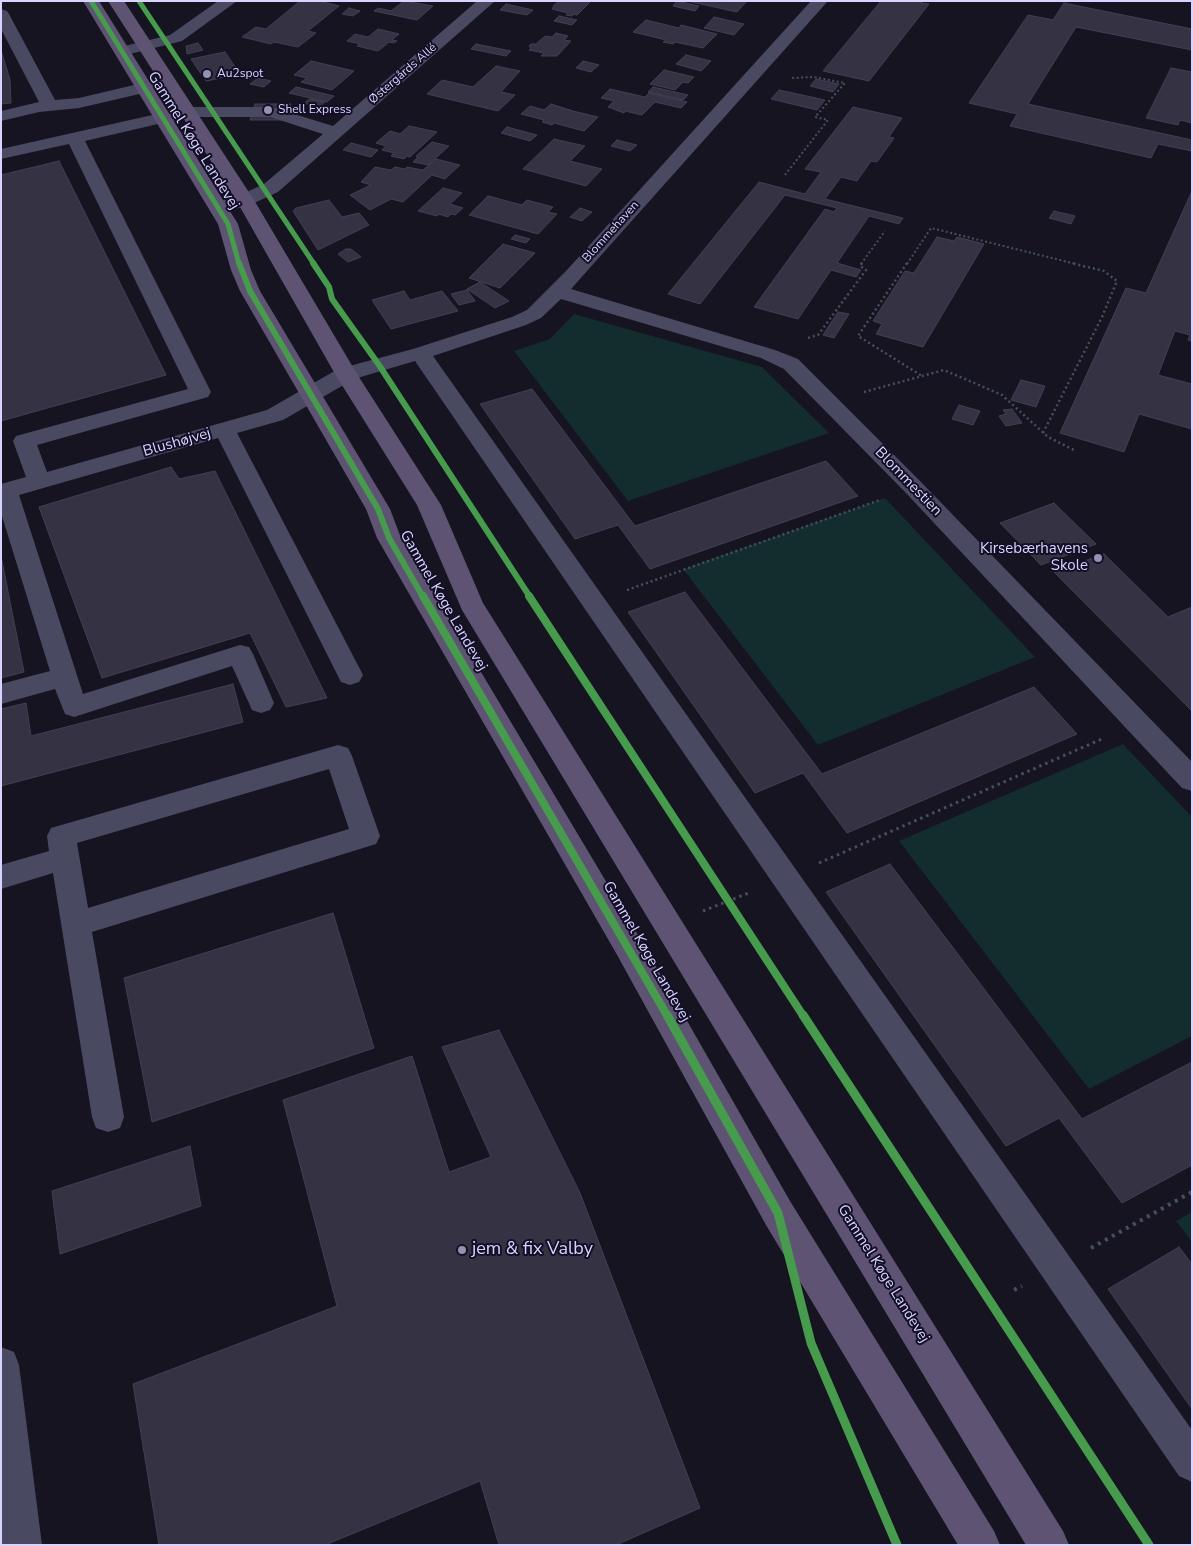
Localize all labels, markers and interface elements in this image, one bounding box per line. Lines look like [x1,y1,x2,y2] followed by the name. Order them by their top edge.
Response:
[366,41,440,107] street label: Østergårds Allé
[217,67,263,81] place label: Au2spot
[201,68,213,80] marker: Au2spot
[143,69,243,213] street label: Gammel Køge Landevej
[278,103,351,117] place label: Shell Express
[262,104,274,116] marker: Shell Express
[580,198,642,266] street label: Blommehaven
[141,425,213,461] street label: Blushøjvej
[871,444,945,520] street label: Blommestien
[395,528,491,674] street label: Gammel Køge Landevej
[980,540,1088,575] place label: Kirsebærhavens Skole
[1092,552,1104,564] marker: Kirsebærhavens Skole
[598,879,694,1025] street label: Gammel Køge Landevej
[833,1202,933,1346] street label: Gammel Køge Landevej
[472,1239,593,1261] place label: jem & fix Valby
[456,1244,468,1256] marker: jem & fix Valby

